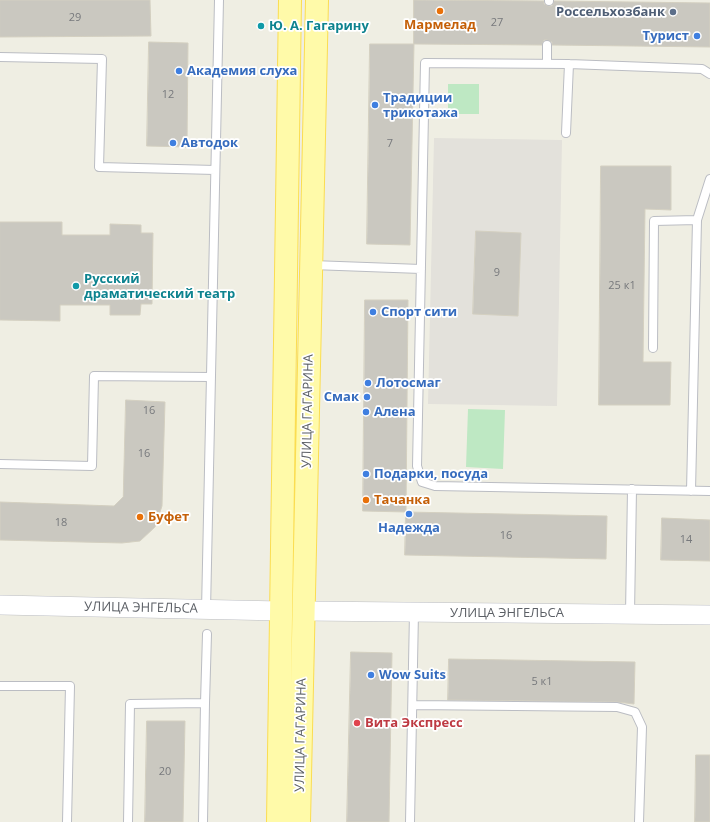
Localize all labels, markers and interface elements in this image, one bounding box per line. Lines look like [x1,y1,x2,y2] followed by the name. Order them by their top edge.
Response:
[556,4,665,20] place label: Россельхозбанк
[435,6,445,16] marker: Мармелад
[668,7,678,17] marker: Россельхозбанк
[69,11,81,25] house number: 29
[491,16,503,30] house number: 27
[404,17,476,33] place label: Мармелад
[269,18,369,34] place label: Ю. А. Гагарину
[256,21,266,31] marker: Ю. А. Гагарину
[643,28,689,44] place label: Турист
[692,31,702,41] marker: Турист
[187,63,297,79] place label: Академия слуха
[174,66,184,76] marker: Академия слуха
[162,88,174,102] house number: 12
[383,90,458,121] place label: Традиции трикотажа
[370,100,380,110] marker: Традиции трикотажа
[181,135,238,151] place label: Автодок
[387,137,393,151] house number: 7
[168,138,178,148] marker: Автодок
[494,266,500,280] house number: 9
[84,271,235,302] place label: Русский драматический театр
[608,279,636,293] house number: 25 к1
[71,281,81,291] marker: Русский драматический театр
[381,304,457,320] place label: Спорт сити
[368,307,378,317] marker: Спорт сити
[299,354,317,468] street label: УЛИЦА ГАГАРИНА
[376,375,441,391] place label: Лотосмаг
[363,378,373,388] marker: Лотосмаг
[324,389,359,405] place label: Смак
[362,392,372,402] marker: Смак
[143,404,155,418] house number: 16
[374,404,415,420] place label: Алена
[361,407,371,417] marker: Алена
[138,447,150,461] house number: 16
[374,466,488,482] place label: Подарки, посуда
[361,469,371,479] marker: Подарки, посуда
[374,492,430,508] place label: Тачанка
[361,495,371,505] marker: Тачанка
[148,509,189,525] place label: Буфет
[404,509,414,519] marker: Надежда
[135,512,145,522] marker: Буфет
[55,516,67,530] house number: 18
[378,520,440,536] place label: Надежда
[500,529,512,543] house number: 16
[680,533,692,547] house number: 14
[84,599,198,617] street label: УЛИЦА ЭНГЕЛЬСА
[450,605,564,621] street label: УЛИЦА ЭНГЕЛЬСА
[379,667,446,683] place label: Wow Suits
[366,670,376,680] marker: Wow Suits
[531,675,553,689] house number: 5 к1
[292,678,310,792] street label: УЛИЦА ГАГАРИНА
[365,715,463,731] place label: Вита Экспресс
[352,718,362,728] marker: Вита Экспресс
[159,765,171,779] house number: 20

